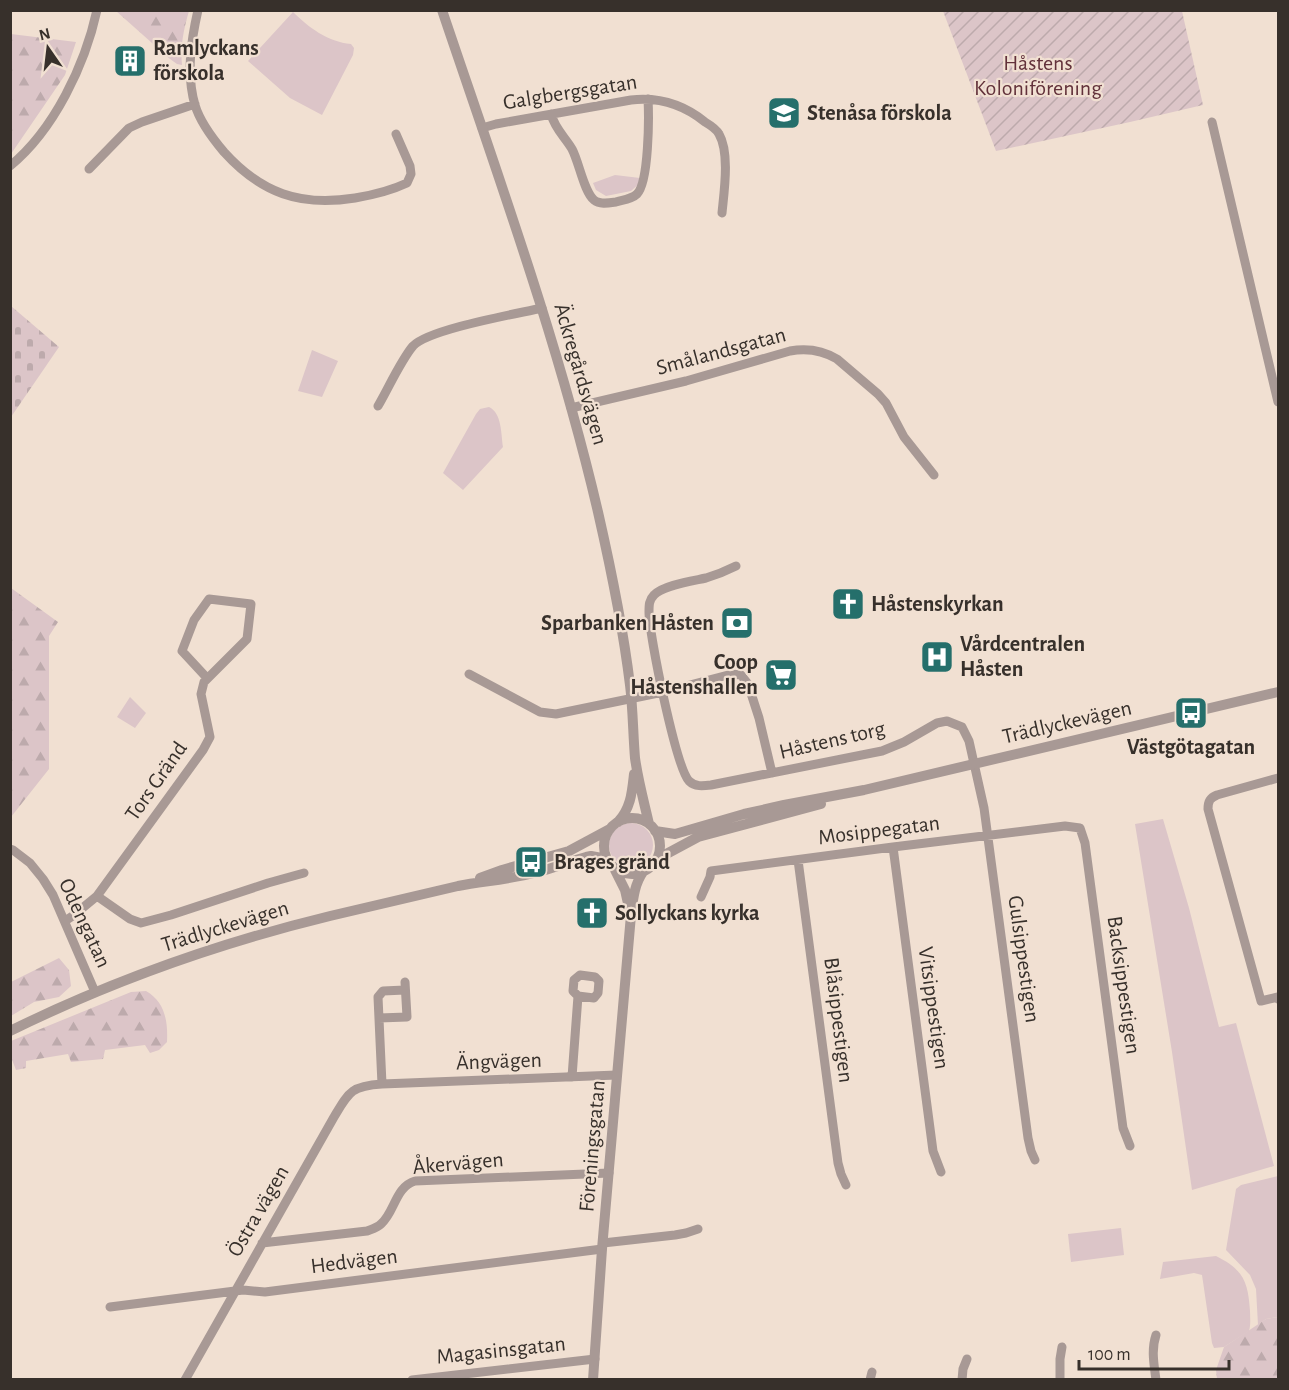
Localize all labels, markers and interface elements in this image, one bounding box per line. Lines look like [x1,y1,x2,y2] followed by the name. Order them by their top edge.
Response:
[18,18,78,78] north arrow
[37,25,52,44] text: N
[153,37,259,84] place label: Ramlyckans förskola
[112,43,148,79] building icon: Ramlyckans förskola
[974,52,1102,99] park label: Håstens Koloniförening
[501,71,639,113] street label: Galgbergsgatan
[766,95,802,131] school or university icon: Stenåsa förskola
[807,102,952,124] place label: Stenåsa förskola
[550,301,612,447] street label: Äckregårdsvägen
[654,323,788,379] street label: Smålandsgatan
[830,586,866,622] church icon: Håstenskyrkan
[871,593,1004,616] place label: Håstenskyrkan
[719,605,755,641] bank icon: Sparbanken Håsten
[541,612,714,634] place label: Sparbanken Håsten
[960,633,1085,680] place label: Vårdcentralen Håsten
[919,639,955,675] hospital icon: Vårdcentralen Håsten
[630,651,758,698] place label: Coop Håstenshallen
[763,657,799,693] supermarket icon: Coop Håstenshallen
[1173,695,1209,731] bus stop icon: Västgötagatan
[1000,696,1134,748] street label: Trädlyckevägen
[777,717,887,763] street label: Håstens torg
[1127,736,1255,758] place label: Västgötagatan
[121,737,191,825] street label: Tors Gränd
[817,812,941,848] street label: Mosippegatan
[513,844,549,880] bus stop icon: Brages gränd
[554,851,670,873] place label: Brages gränd
[55,875,115,971] street label: Odengatan
[1004,894,1044,1024] street label: Gulsippestigen
[574,895,610,931] church icon: Sollyckans kyrka
[159,896,291,956] street label: Trädlyckevägen
[615,902,760,925] place label: Sollyckans kyrka
[1103,915,1145,1055] street label: Backsippestigen
[915,945,953,1071] street label: Vitsippestigen
[820,956,858,1084] street label: Blåsippestigen
[456,1049,542,1073] street label: Ängvägen
[575,1079,609,1213] street label: Föreningsgatan
[412,1147,504,1178] street label: Åkervägen
[223,1162,293,1260] street label: Östra vägen
[309,1245,399,1277] street label: Hedvägen
[435,1332,567,1368] street label: Magasinsgatan
[1079,1333,1229,1371] scale bar
[1088,1346,1131,1364] text: 100 m

